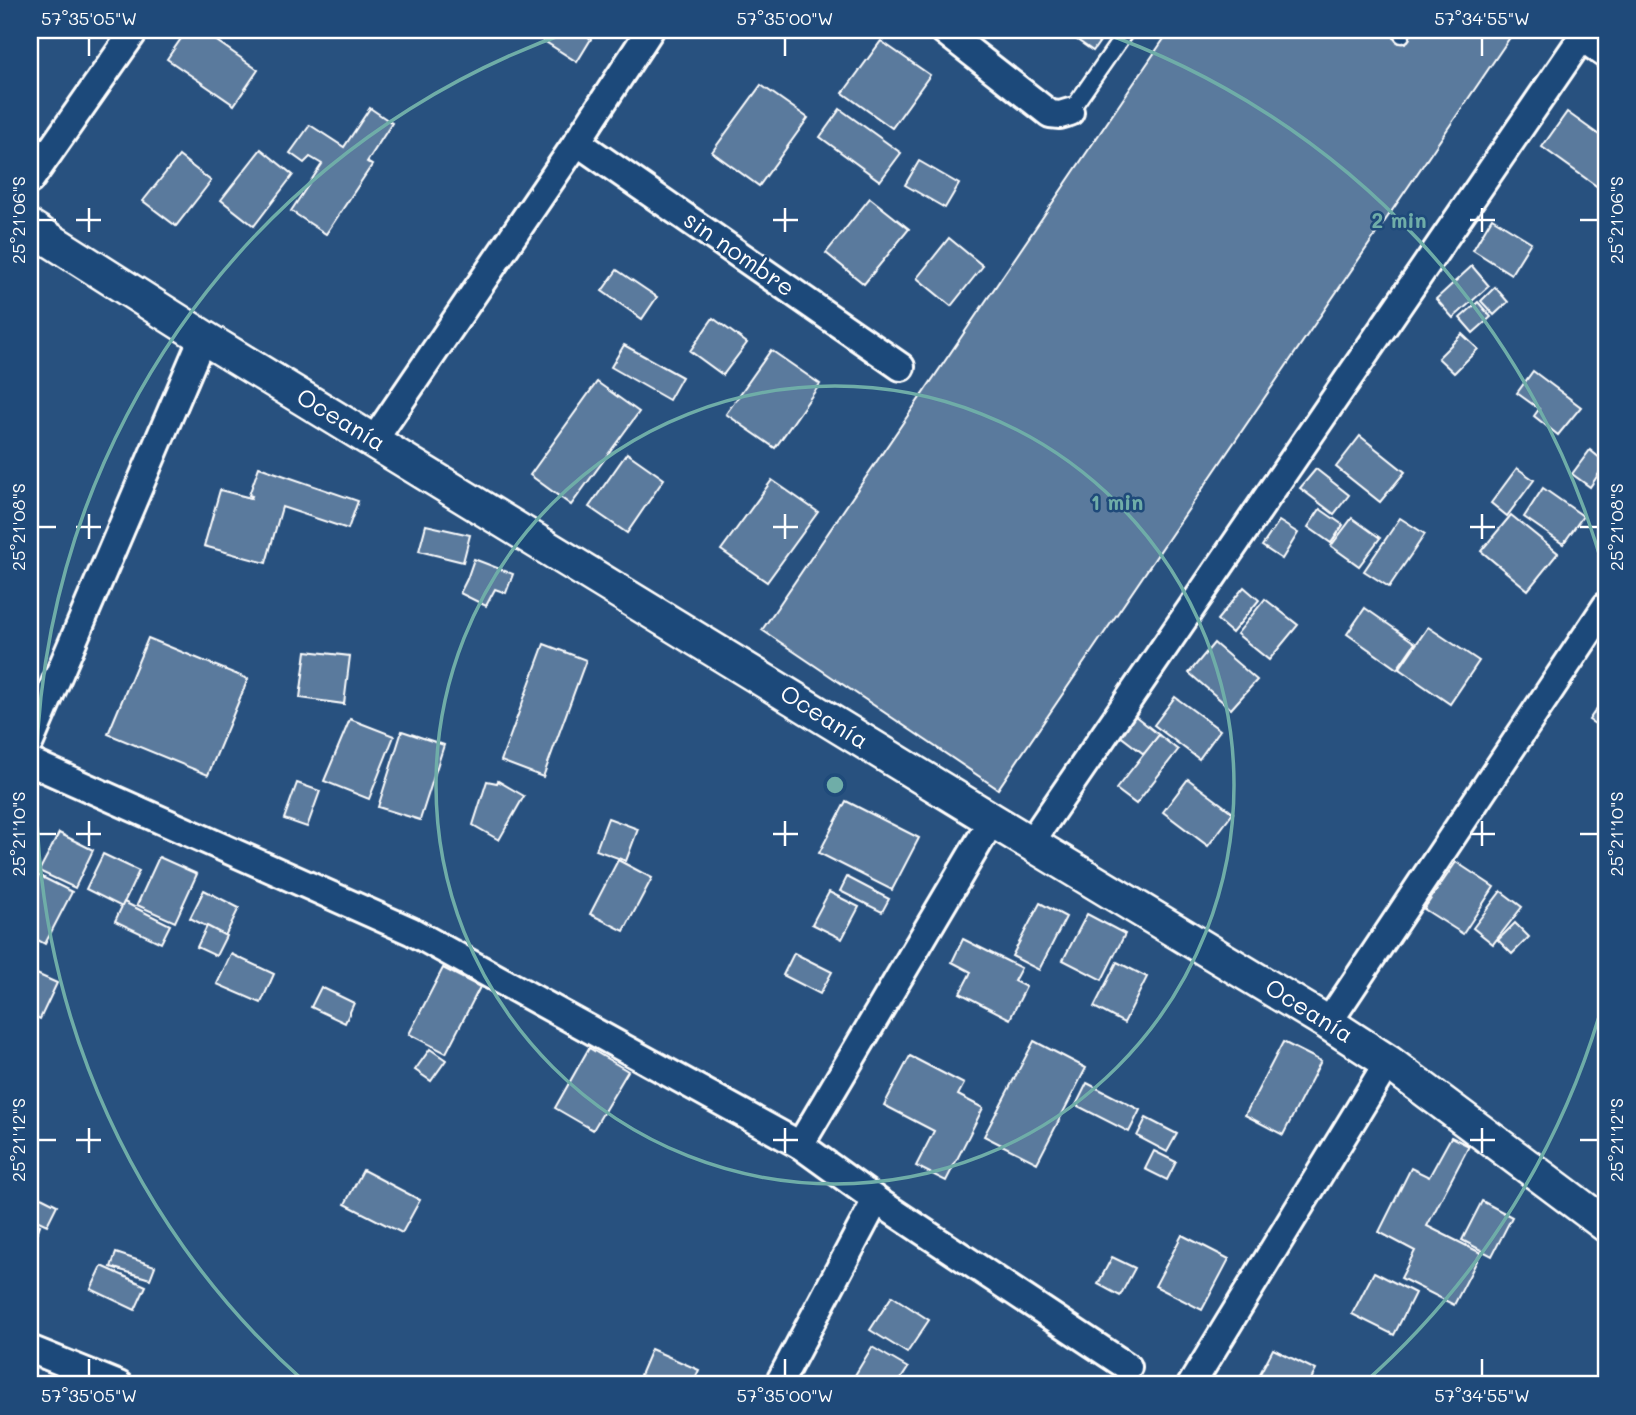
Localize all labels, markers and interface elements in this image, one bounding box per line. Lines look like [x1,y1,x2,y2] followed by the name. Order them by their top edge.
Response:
[41,6,137,30] text: 57°35'05"W
[737,6,833,30] text: 57°35'00"W
[1434,6,1530,30] text: 57°34'55"W
[6,176,30,264] text: 25°21'06"S
[1604,176,1628,264] text: 25°21'06"S
[678,203,802,302] street label: sin nombre
[1371,206,1427,233] text: 2 min
[291,380,392,457] street label: Oceanía
[6,483,30,571] text: 25°21'08"S
[1604,483,1628,571] text: 25°21'08"S
[1091,488,1143,515] text: 1 min
[775,676,875,755] street label: Oceanía
[823,773,847,797] centre of rings
[6,791,30,877] text: 25°21'10"S
[1604,791,1628,877] text: 25°21'10"S
[1260,970,1360,1049] street label: Oceanía
[6,1098,30,1182] text: 25°21'12"S
[1604,1098,1628,1182] text: 25°21'12"S
[41,1383,137,1407] text: 57°35'05"W
[737,1383,833,1407] text: 57°35'00"W
[1434,1383,1530,1407] text: 57°34'55"W

